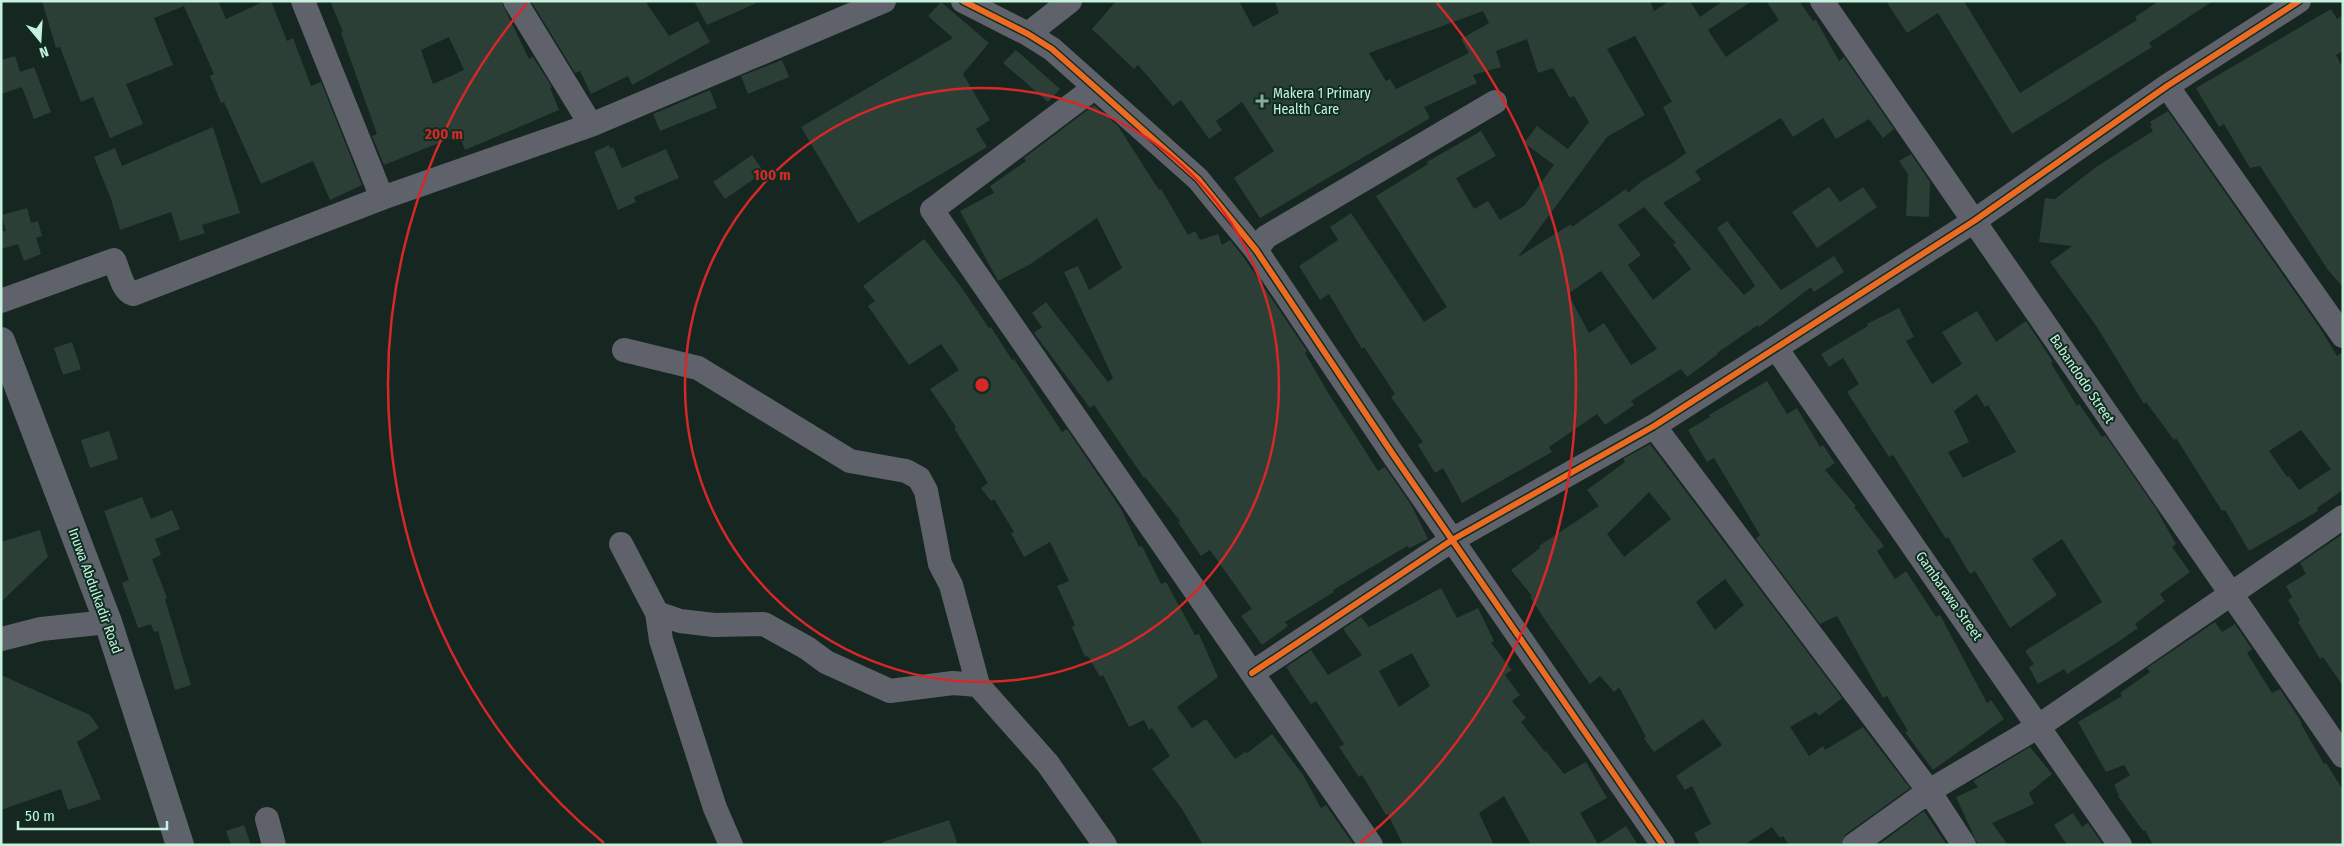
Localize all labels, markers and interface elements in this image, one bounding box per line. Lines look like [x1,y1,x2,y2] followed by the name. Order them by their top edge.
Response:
[15,15,65,65] north arrow
[37,43,50,61] text: N
[1273,85,1371,118] place label: Makera 1 Primary Health Care
[1255,94,1269,108] marker: Makera 1 Primary Health Care
[424,125,463,143] text: 200 m
[753,166,791,184] text: 100 m
[2046,331,2118,427] street label: Babandodo Street
[973,376,991,394] centre of rings
[64,526,126,656] street label: Inuwa Abdulkadir Road
[1912,548,1986,644] street label: Gambarawa Street
[18,798,166,830] scale bar
[25,807,55,825] text: 50 m

